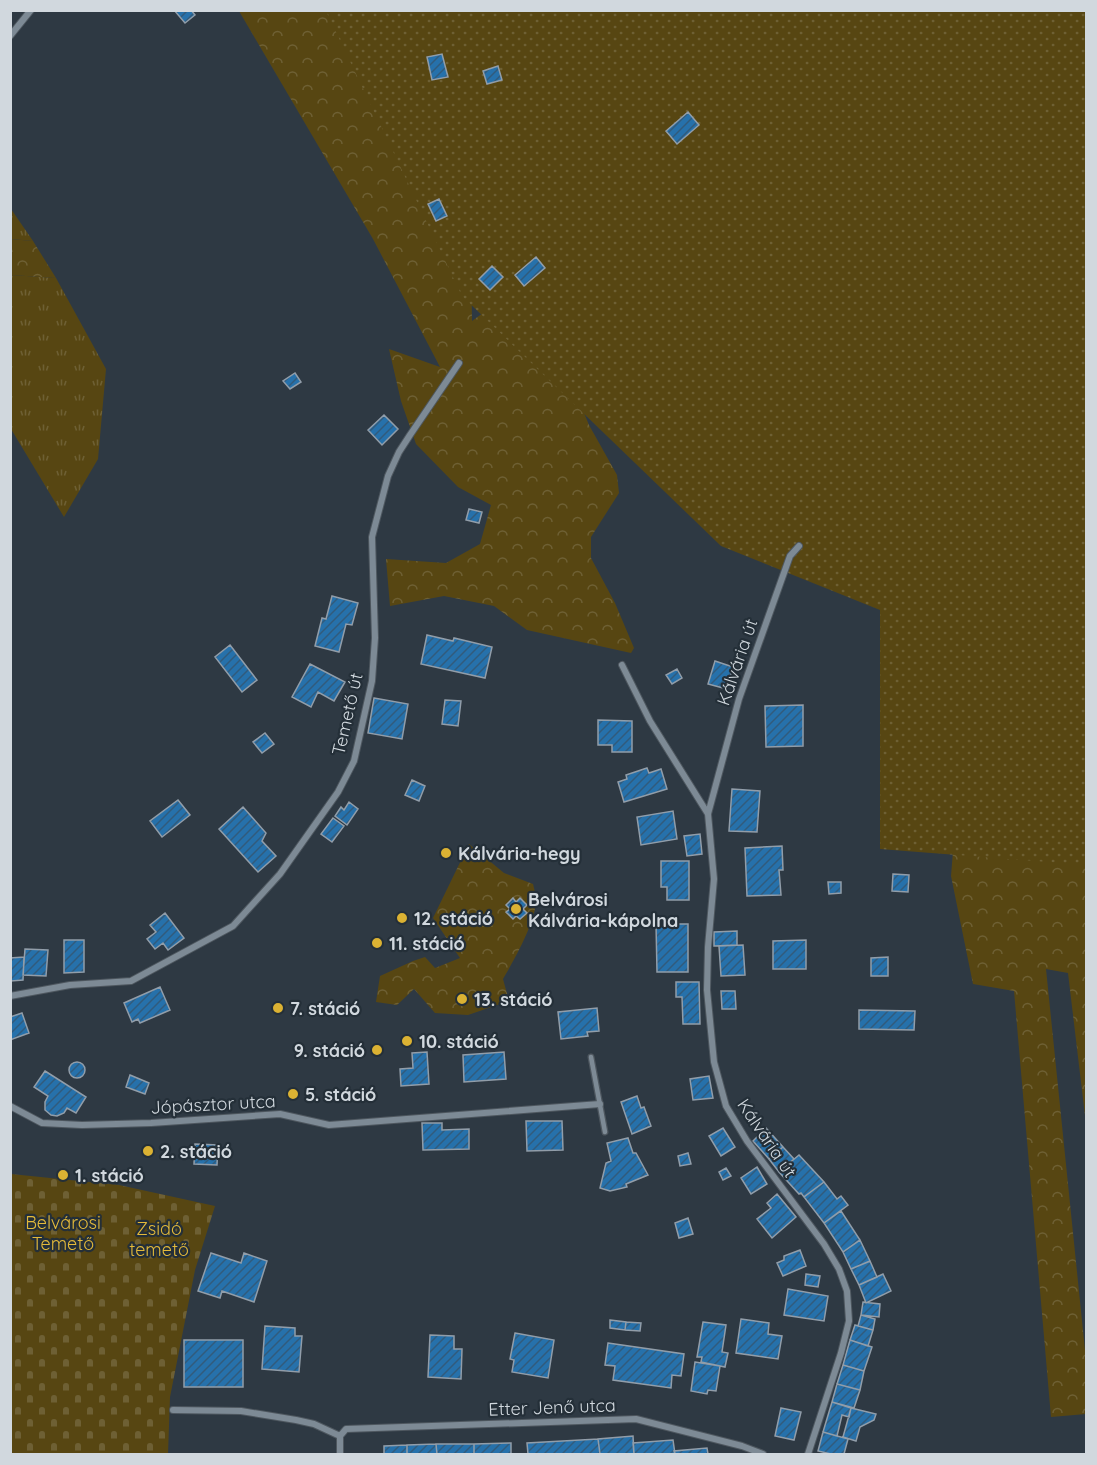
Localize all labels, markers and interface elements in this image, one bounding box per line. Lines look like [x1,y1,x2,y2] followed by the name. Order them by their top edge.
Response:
[711,616,763,708] street label: Kálvária út
[326,671,368,757] street label: Temető út
[458,842,581,865] place label: Kálvária-hegy
[439,846,453,860] marker: Kálvária-hegy
[528,888,678,932] place label: Belvárosi Kálvária-kápolna
[509,902,523,916] marker: Belvárosi Kálvária-kápolna
[414,907,493,930] place label: 12. stáció
[395,911,409,925] marker: 12. stáció
[389,932,465,955] place label: 11. stáció
[370,936,384,950] marker: 11. stáció
[474,988,552,1011] place label: 13. stáció
[455,992,469,1006] marker: 13. stáció
[290,997,360,1020] place label: 7. stáció
[271,1001,285,1015] marker: 7. stáció
[419,1030,499,1053] place label: 10. stáció
[400,1034,414,1048] marker: 10. stáció
[294,1039,365,1062] place label: 9. stáció
[370,1043,384,1057] marker: 9. stáció
[305,1083,376,1106] place label: 5. stáció
[286,1087,300,1101] marker: 5. stáció
[150,1089,276,1119] street label: Jópásztor utca
[732,1094,802,1182] street label: Kálvária út
[160,1140,232,1163] place label: 2. stáció
[141,1144,155,1158] marker: 2. stáció
[75,1164,144,1187] place label: 1. stáció
[56,1168,70,1182] marker: 1. stáció
[25,1211,101,1255] park label: Belvárosi Temető
[129,1217,189,1261] park label: Zsidó temető
[488,1393,616,1421] street label: Etter Jenő utca

